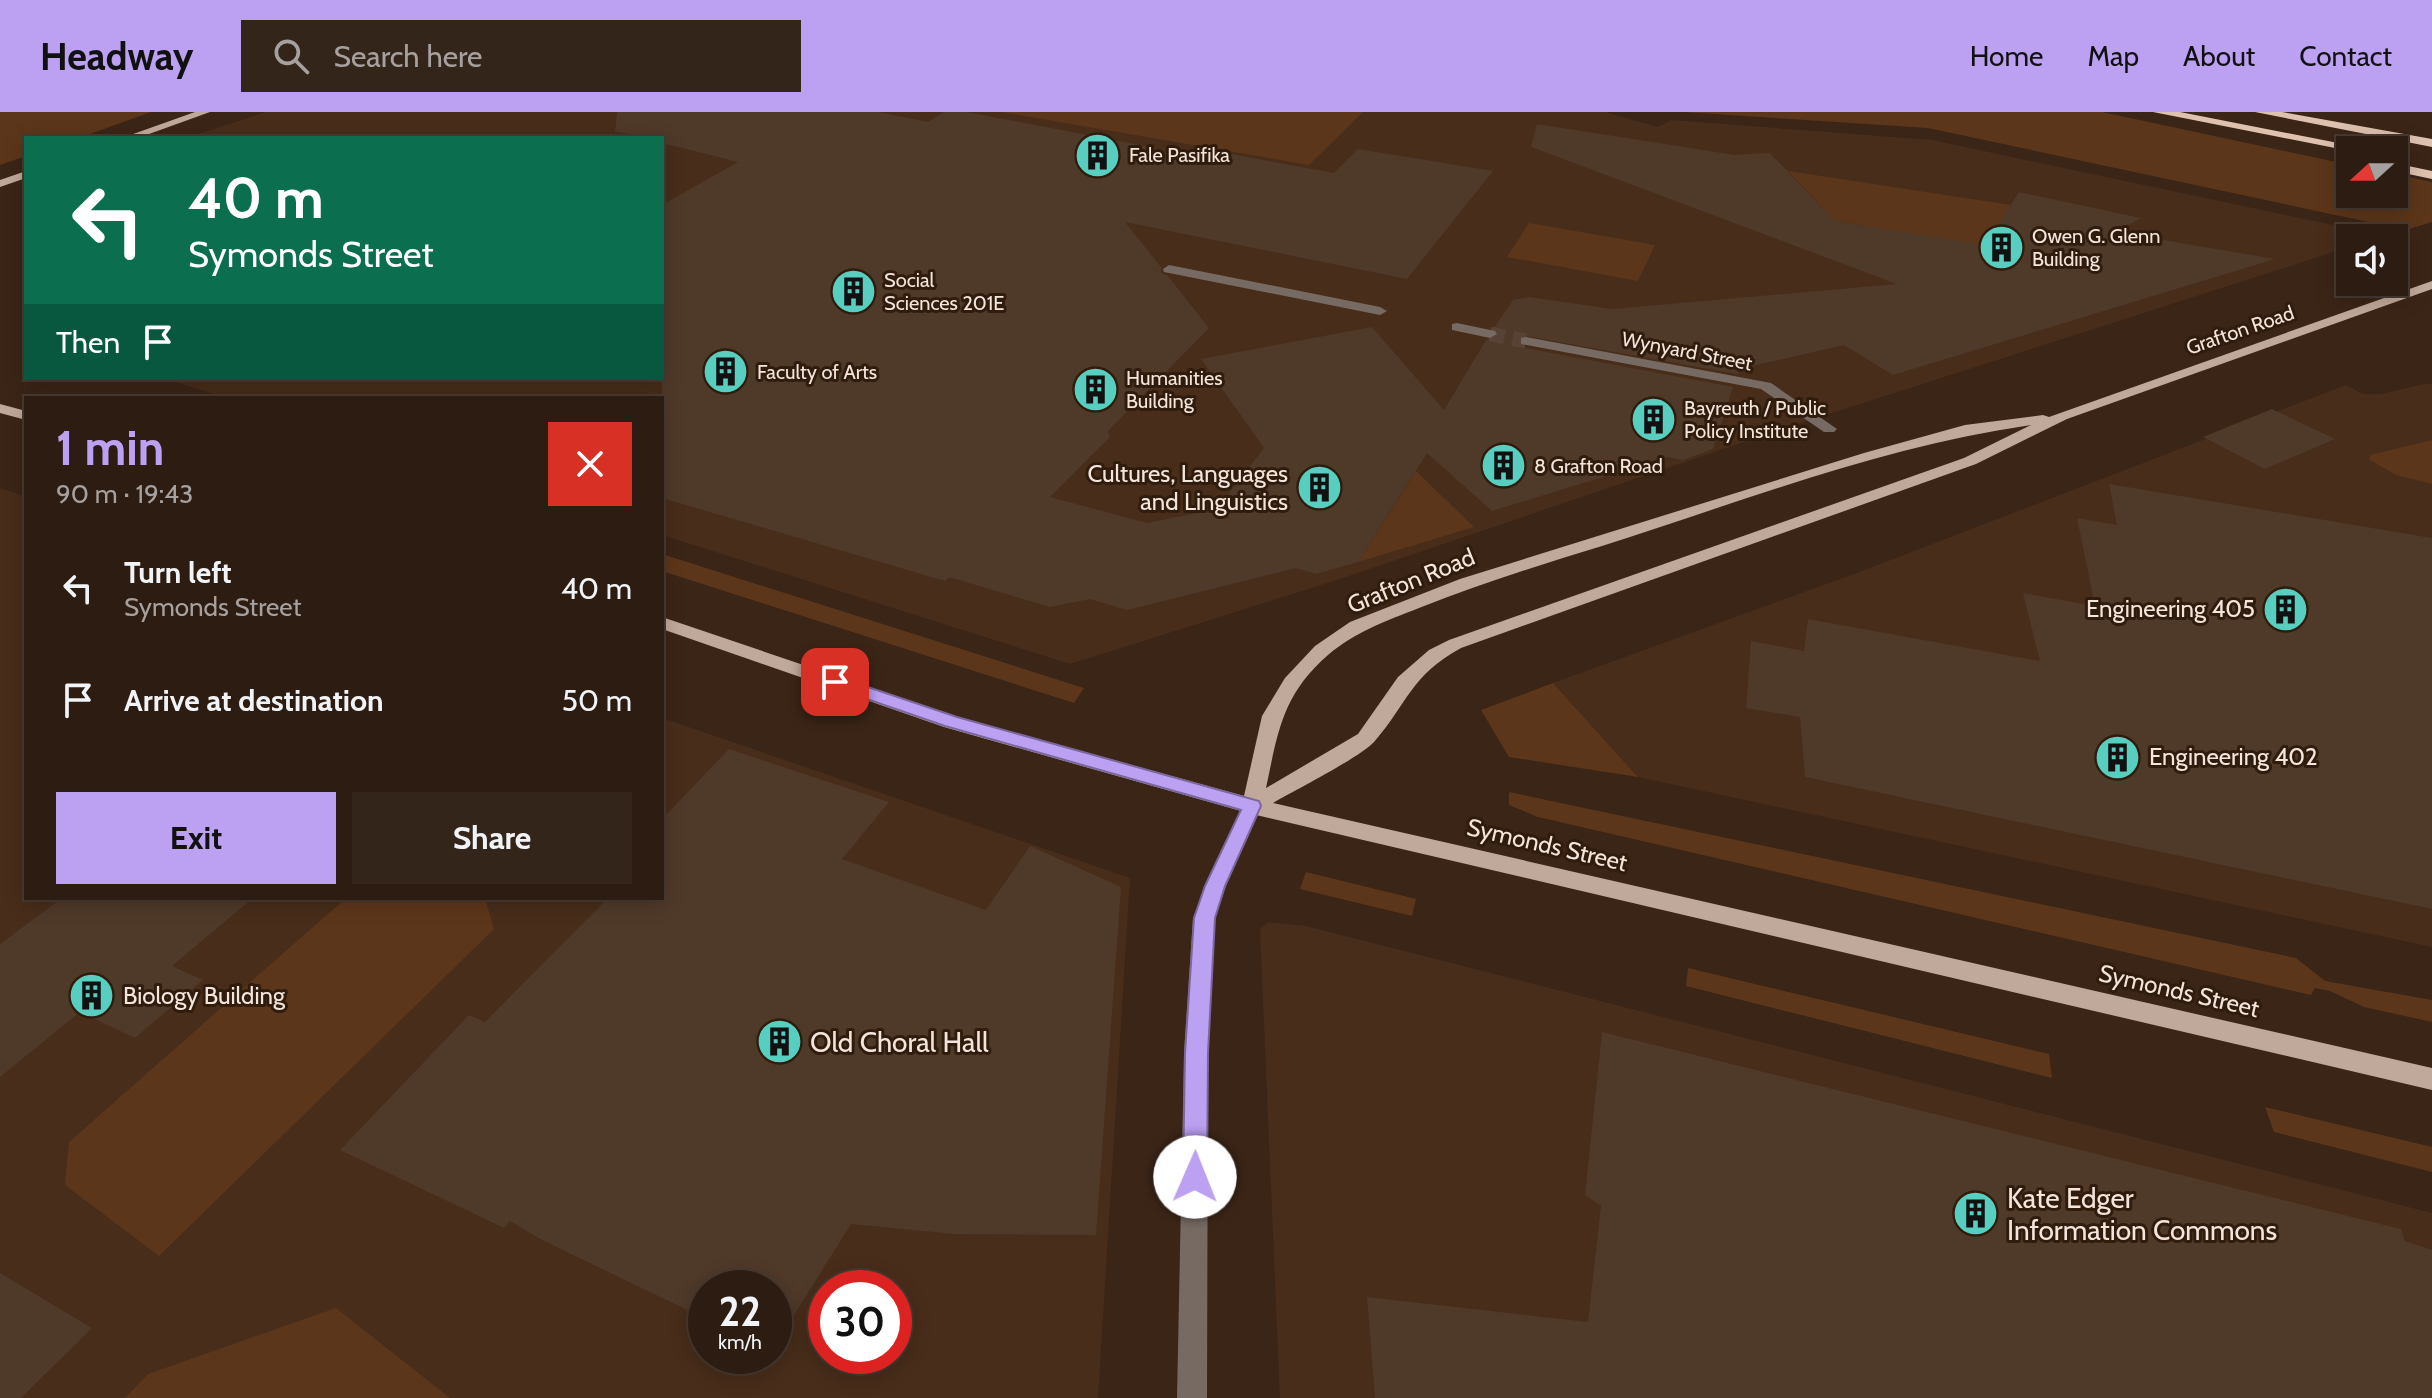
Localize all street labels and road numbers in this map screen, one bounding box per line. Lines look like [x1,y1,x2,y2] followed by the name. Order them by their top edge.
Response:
[2183,300,2297,360] street label: Grafton Road
[1620,327,1755,375] street label: Wynyard Street
[1343,542,1479,619] street label: Grafton Road
[1464,812,1630,877] street label: Symonds Street
[2096,958,2262,1023] street label: Symonds Street

